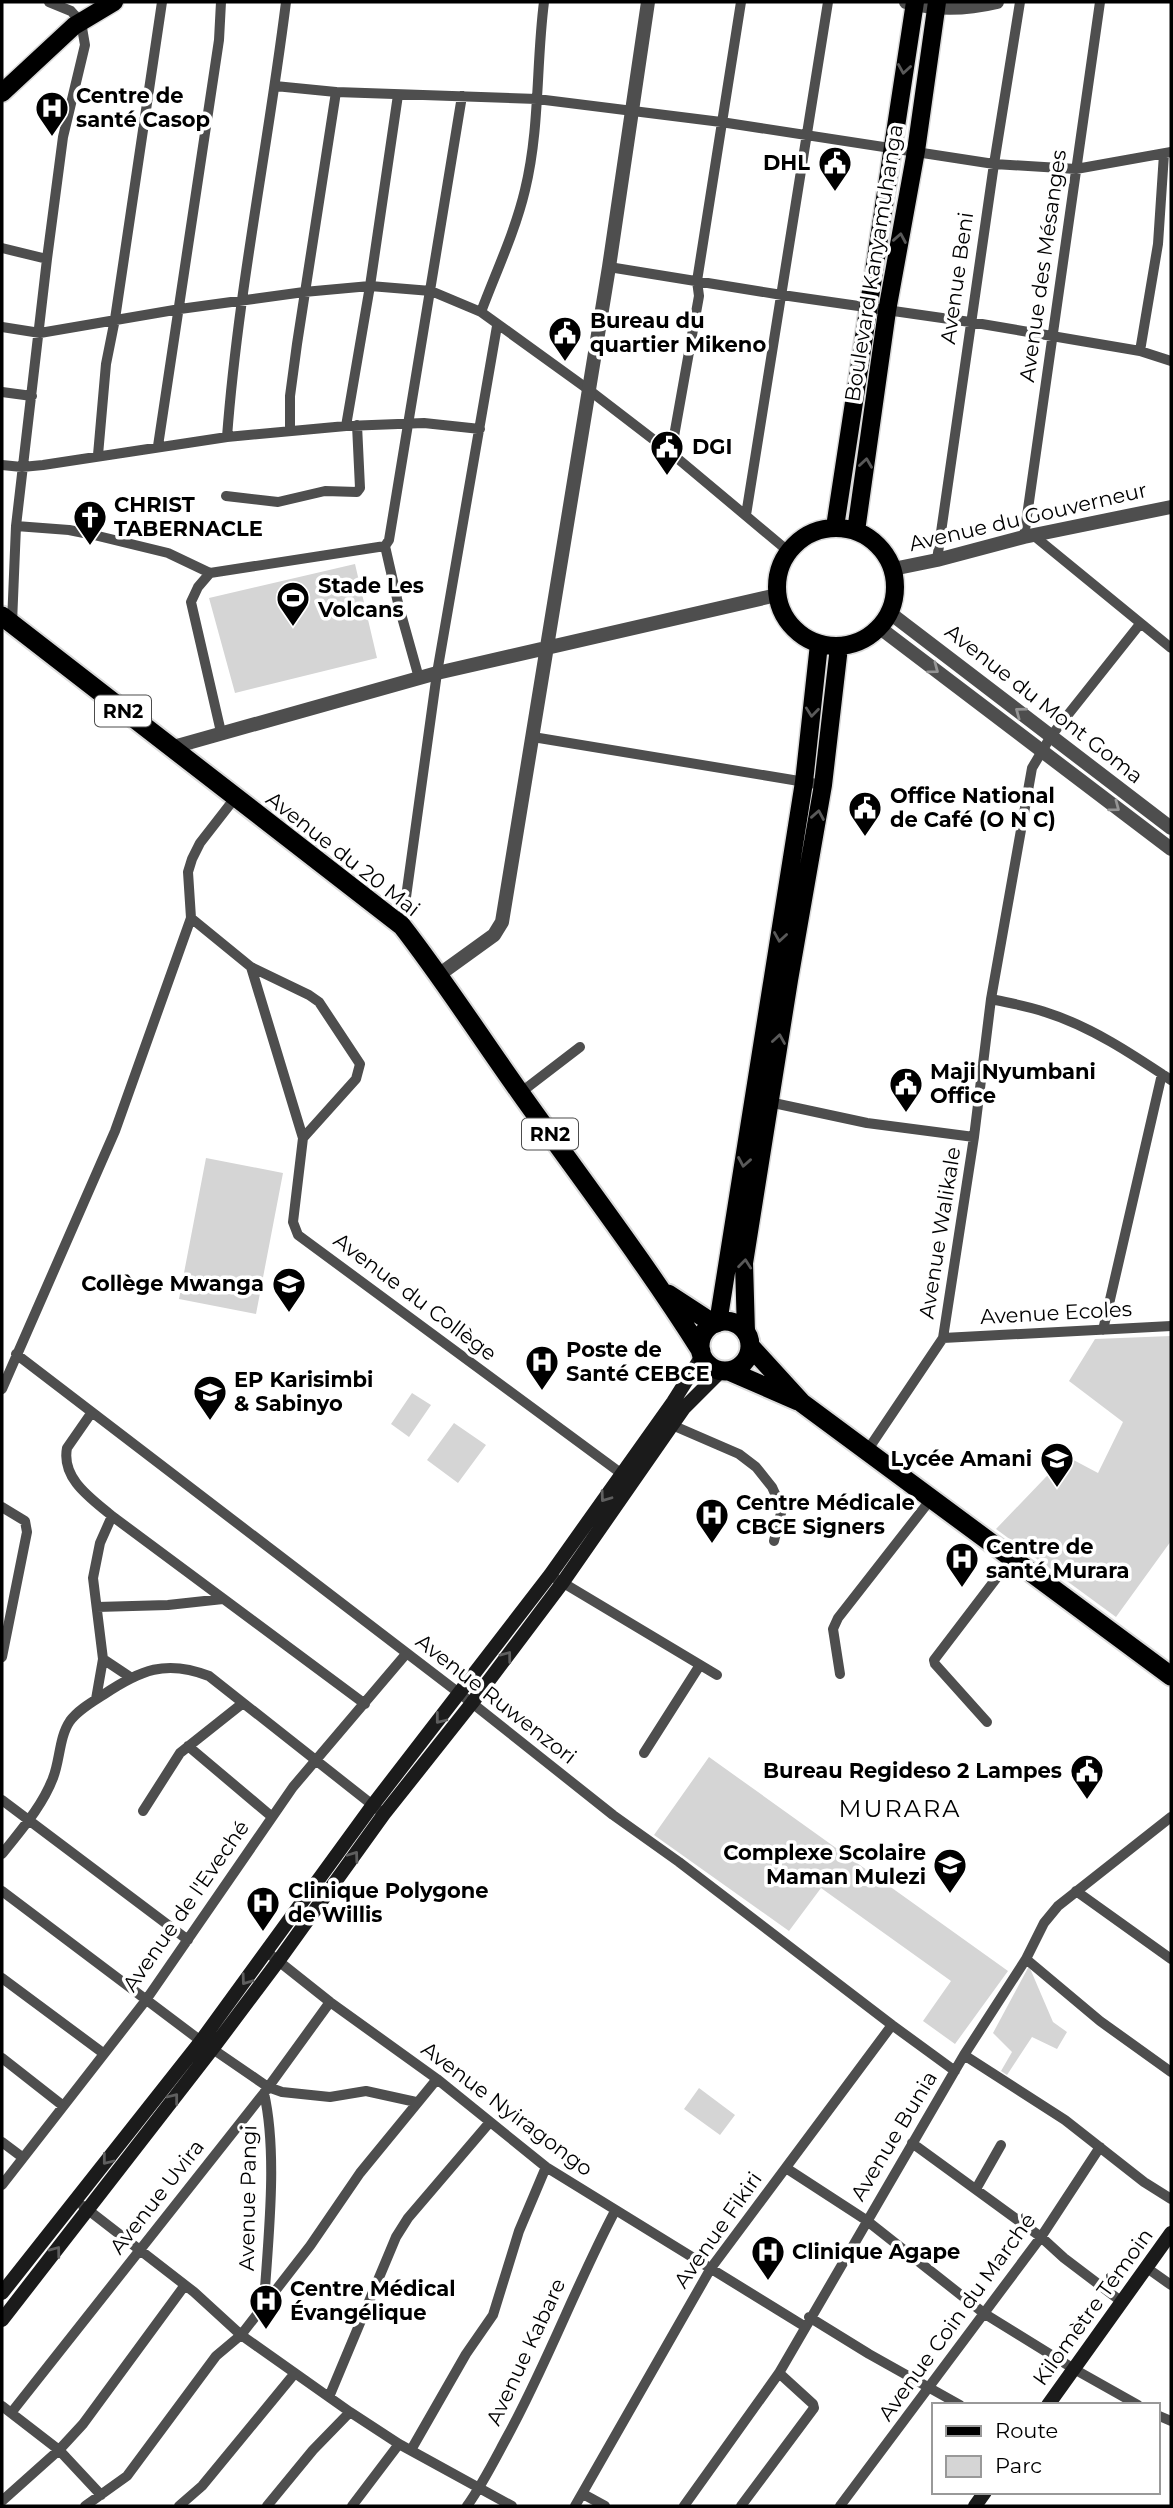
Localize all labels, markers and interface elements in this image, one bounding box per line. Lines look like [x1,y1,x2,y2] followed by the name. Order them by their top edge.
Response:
[897,63,912,75] one-way arrow
[76,83,210,132] place label: Centre de santé Casop
[33,89,71,138] hospital icon: Centre de santé Casop
[839,122,908,403] street label: Boulevard Kanyamuhanga
[816,144,854,193] public building icon: DHL
[1014,148,1071,384] street label: Avenue des Mésanges
[763,150,810,175] place label: DHL
[935,210,978,346] street label: Avenue Beni
[892,233,907,244] one-way arrow
[590,308,766,357] place label: Bureau du quartier Mikeno
[546,314,584,363] public building icon: Bureau du quartier Mikeno
[648,428,686,477] public building icon: DGI
[692,434,732,459] place label: DGI
[858,457,873,469] one-way arrow
[906,477,1149,556] street label: Avenue du Gouverneur
[114,492,263,541] place label: CHRIST TABERNACLE
[71,498,109,547] church icon: CHRIST TABERNACLE
[317,573,424,622] place label: Stade Les Volcans
[274,579,312,628] sports icon: Stade Les Volcans
[940,619,1148,789] street label: Avenue du Mont Goma
[926,661,939,674] one-way arrow
[95,696,151,726] road number: RN2
[805,707,820,718] one-way arrow
[1015,708,1028,720] one-way arrow
[890,783,1056,832] place label: Office National de Café (O N C)
[262,786,425,921] street label: Avenue du 20 Mai
[846,789,884,838] public building icon: Office National de Café (O N C)
[1107,799,1120,811] one-way arrow
[810,809,825,821] one-way arrow
[773,931,788,943] one-way arrow
[771,1034,786,1045] one-way arrow
[930,1059,1096,1108] place label: Maji Nyumbani Office
[887,1065,925,1114] public building icon: Maji Nyumbani Office
[522,1118,578,1150] road number: RN2
[914,1145,965,1321] street label: Avenue Walikale
[737,1156,752,1168] one-way arrow
[329,1227,502,1366] street label: Avenue du Collège
[737,1258,752,1269] one-way arrow
[270,1265,308,1314] school or university icon: Collège Mwanga
[81,1271,264,1296] place label: Collège Mwanga
[979,1296,1133,1329] street label: Avenue Ecoles
[566,1337,710,1386] place label: Poste de Santé CEBCE
[523,1343,561,1392] hospital icon: Poste de Santé CEBCE
[234,1367,373,1416] place label: EP Karisimbi & Sabinyo
[191,1373,229,1422] school or university icon: EP Karisimbi & Sabinyo
[1038,1440,1076,1489] school or university icon: Lycée Amani
[890,1446,1032,1471] place label: Lycée Amani
[601,1489,613,1502] one-way arrow
[736,1490,915,1539] place label: Centre Médicale CBCE Signers
[693,1496,731,1545] hospital icon: Centre Médicale CBCE Signers
[986,1534,1129,1583] place label: Centre de santé Murara
[943,1540,981,1589] hospital icon: Centre de santé Murara
[411,1628,582,1769] street label: Avenue Ruwenzori
[499,1651,511,1664] one-way arrow
[436,1711,449,1724] one-way arrow
[1068,1752,1106,1801] public building icon: Bureau Regideso 2 Lampes
[763,1758,1062,1783] place label: Bureau Regideso 2 Lampes
[838,1794,962,1823] district label: MURARA
[117,1815,254,1996] street label: Avenue de l'Eveché
[723,1840,926,1889] place label: Complexe Scolaire Maman Mulezi
[931,1846,969,1895] school or university icon: Complexe Scolaire Maman Mulezi
[346,1851,358,1864] one-way arrow
[288,1878,489,1927] place label: Clinique Polygone de Willis
[244,1884,282,1933] hospital icon: Clinique Polygone de Willis
[242,1972,255,1985] one-way arrow
[417,2036,598,2181] street label: Avenue Nyiragongo
[845,2066,942,2205] street label: Avenue Bunia
[166,2093,179,2105] one-way arrow
[234,2125,261,2271] street label: Avenue Pangi
[104,2134,209,2259] street label: Avenue Uvira
[103,2153,116,2165] one-way arrow
[668,2167,767,2293] street label: Avenue Fikiri
[873,2208,1040,2425] street label: Avenue Coin du Marché
[1027,2223,1158,2390] street label: Kilomètre Témoin
[749,2233,787,2282] hospital icon: Clinique Agape
[792,2239,960,2264] place label: Clinique Agape
[47,2247,60,2259] one-way arrow
[481,2274,571,2429] street label: Avenue Kabare
[290,2276,456,2325] place label: Centre Médical Évangélique
[247,2282,285,2331] hospital icon: Centre Médical Évangélique
[932,2403,1159,2494] legend
[995,2418,1058,2443] text: Route
[995,2453,1042,2478] text: Parc

